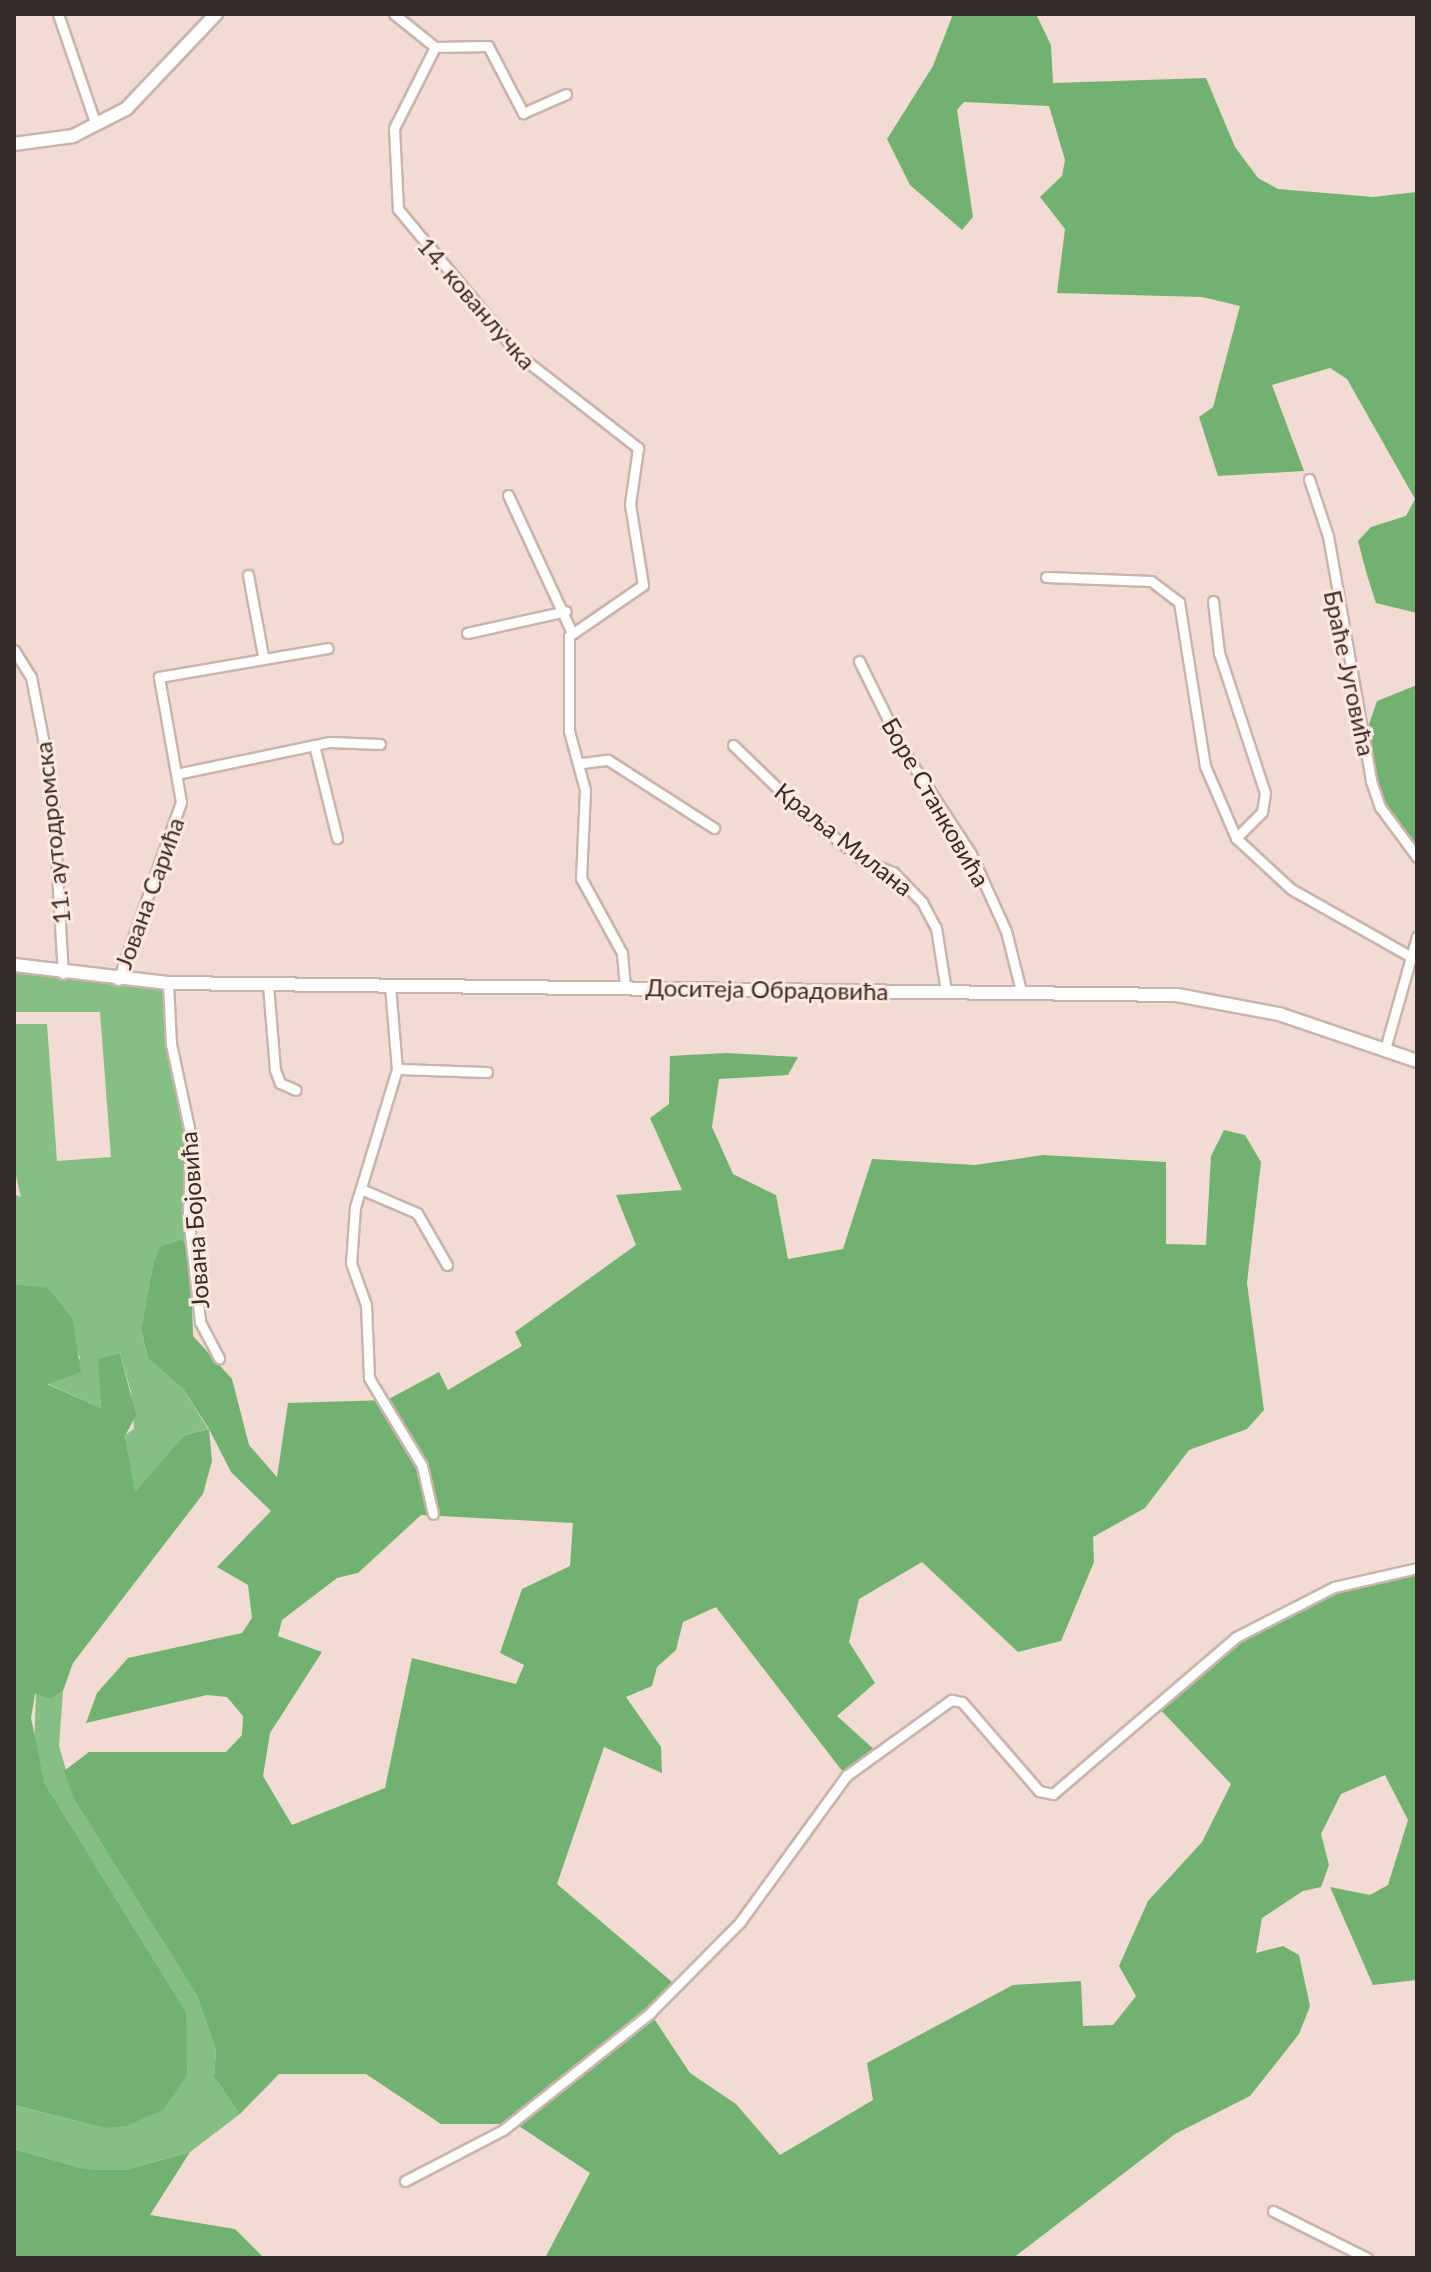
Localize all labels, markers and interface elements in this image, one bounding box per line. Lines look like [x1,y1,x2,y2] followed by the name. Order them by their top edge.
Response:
[412,231,542,375] street label: 14. кованлучка
[1318,588,1382,758] street label: Браће Југовића
[876,712,996,892] street label: Боре Станковића
[28,740,76,926] street label: 11. аутодромска
[769,776,919,902] street label: Краља Милана
[108,813,190,973] street label: Јована Сарића
[645,972,889,1006] street label: Доситеја Обрадовића
[173,1130,215,1310] street label: Јована Бојовића

